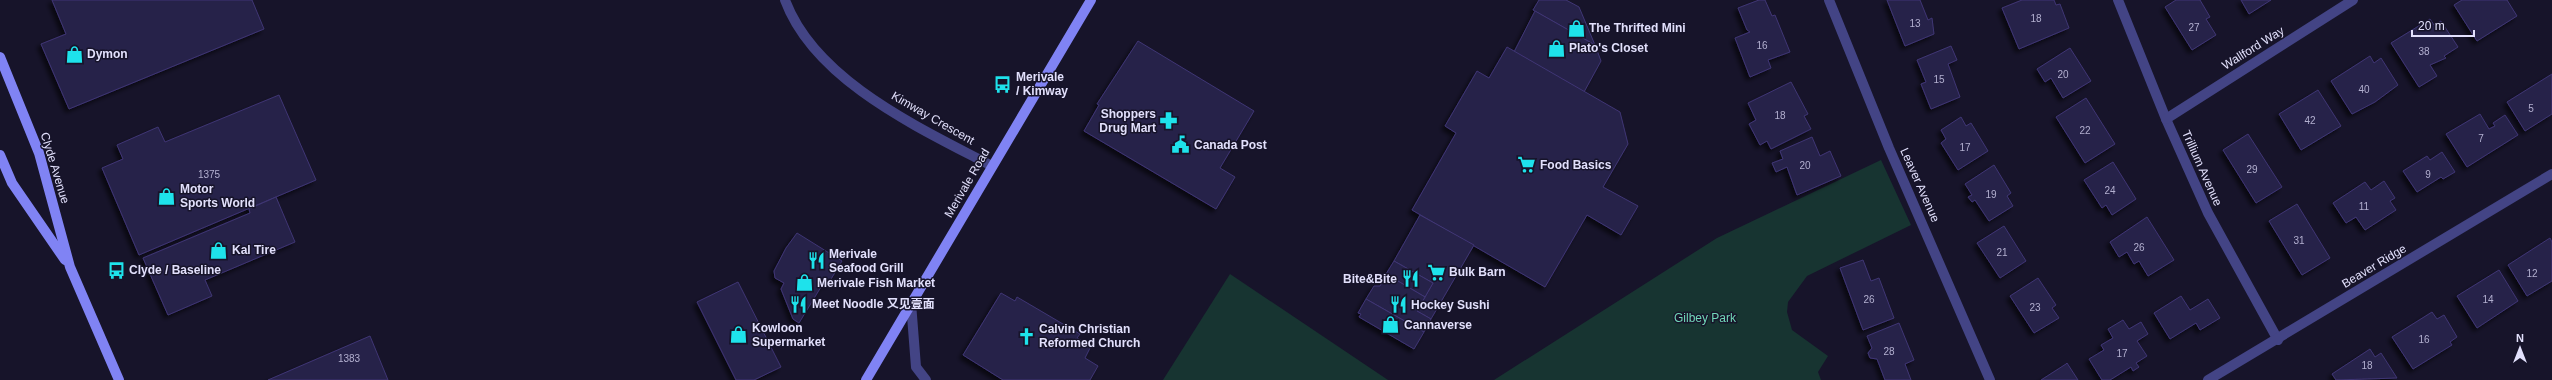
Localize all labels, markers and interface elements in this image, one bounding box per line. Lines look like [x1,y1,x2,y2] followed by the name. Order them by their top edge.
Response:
[2412,12,2474,38] scale bar
[2030,13,2042,24] house number: 18
[1566,18,1586,38] shop icon: The Thrifted Mini
[1909,18,1921,29] house number: 13
[2418,19,2445,33] text: 20 m
[1589,21,1686,35] place label: The Thrifted Mini
[2188,22,2200,33] house number: 27
[2219,23,2287,73] street label: Wallford Way
[1546,38,1566,58] shop icon: Plato's Closet
[1756,40,1768,51] house number: 16
[1569,41,1648,55] place label: Plato's Closet
[64,44,84,64] shop icon: Dymon
[2418,46,2430,57] house number: 38
[87,47,128,61] place label: Dymon
[2057,69,2069,80] house number: 20
[1016,70,1068,98] place label: Merivale / Kimway
[993,74,1013,94] bus stop icon: Merivale / Kimway
[1933,74,1945,85] house number: 15
[2358,84,2370,95] house number: 40
[889,89,978,148] street label: Kimway Crescent
[2528,103,2534,114] house number: 5
[1099,107,1156,135] place label: Shoppers Drug Mart
[1774,110,1786,121] house number: 18
[1159,111,1179,131] pharmacy icon: Shoppers Drug Mart
[2304,115,2316,126] house number: 42
[2079,125,2091,136] house number: 22
[2179,128,2225,208] street label: Trillium Avenue
[38,131,73,206] street label: Clyde Avenue
[2478,133,2484,144] house number: 7
[1171,135,1191,155] public building icon: Canada Post
[1194,138,1267,152] place label: Canada Post
[1959,142,1971,153] house number: 17
[942,146,992,220] street label: Merivale Road
[1897,146,1943,225] street label: Leaver Avenue
[1517,155,1537,175] supermarket icon: Food Basics
[1540,158,1612,172] place label: Food Basics
[1799,160,1811,171] house number: 20
[2246,164,2258,175] house number: 29
[198,169,221,180] house number: 1375
[2425,169,2431,180] house number: 9
[180,182,255,210] place label: Motor Sports World
[2104,185,2116,196] house number: 24
[157,186,177,206] shop icon: Motor Sports World
[1985,189,1997,200] house number: 19
[2359,201,2370,212] house number: 11
[2293,235,2305,246] house number: 31
[209,240,229,260] shop icon: Kal Tire
[2339,241,2409,291] street label: Beaver Ridge
[2133,242,2145,253] house number: 26
[232,243,276,257] place label: Kal Tire
[829,247,904,275] place label: Merivale Seafood Grill
[1996,247,2008,258] house number: 21
[806,251,826,271] restaurant icon: Merivale Seafood Grill
[106,260,126,280] bus stop icon: Clyde / Baseline
[1426,262,1446,282] supermarket icon: Bulk Barn
[129,263,221,277] place label: Clyde / Baseline
[1449,265,1506,279] place label: Bulk Barn
[2526,268,2538,279] house number: 12
[1400,269,1420,289] restaurant icon: Bite&Bite
[1343,272,1397,286] place label: Bite&Bite
[794,273,814,293] shop icon: Merivale Fish Market
[817,276,935,290] place label: Merivale Fish Market
[789,294,809,314] restaurant icon: Meet Noodle 又见壹面
[1863,294,1875,305] house number: 26
[2482,294,2494,305] house number: 14
[1388,295,1408,315] restaurant icon: Hockey Sushi
[812,297,935,311] place label: Meet Noodle 又见壹面
[1411,298,1490,312] place label: Hockey Sushi
[2029,302,2041,313] house number: 23
[1674,311,1737,325] park label: Gilbey Park
[1381,315,1401,335] shop icon: Cannaverse
[1404,318,1472,332] place label: Cannaverse
[752,321,825,349] place label: Kowloon Supermarket
[1039,322,1140,350] place label: Calvin Christian Reformed Church
[729,325,749,345] shop icon: Kowloon Supermarket
[1016,326,1036,346] church icon: Calvin Christian Reformed Church
[2500,328,2540,368] north arrow
[2516,332,2524,344] text: N
[2418,334,2430,345] house number: 16
[1883,346,1895,357] house number: 28
[2116,348,2128,359] house number: 17
[338,353,361,364] house number: 1383
[2361,360,2373,371] house number: 18

